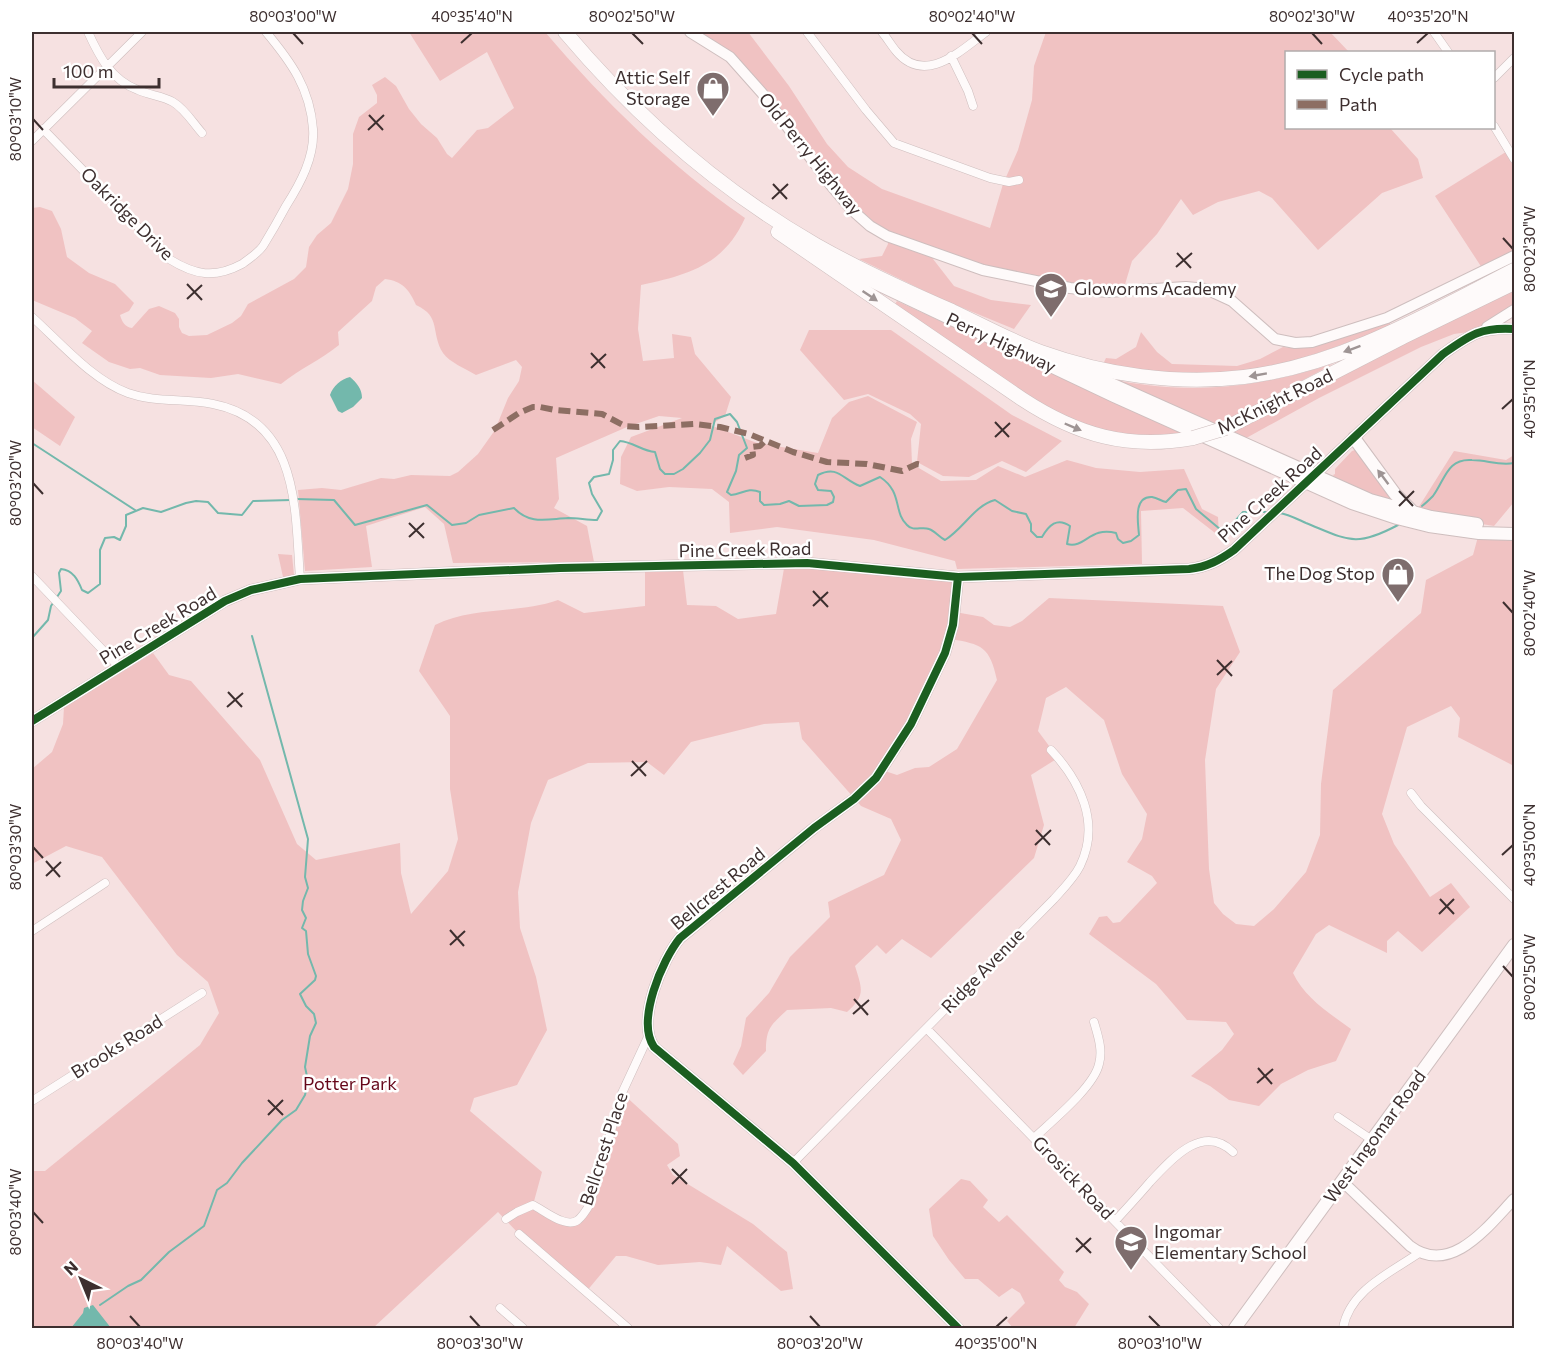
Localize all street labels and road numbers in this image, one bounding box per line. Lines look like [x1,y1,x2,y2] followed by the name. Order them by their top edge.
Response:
[755,88,867,219] street label: Old Perry Highway
[77,162,179,264] street label: Oakridge Drive
[943,307,1060,377] street label: Perry Highway
[1213,364,1336,439] street label: McKnight Road
[1213,442,1326,547] street label: Pine Creek Road
[678,537,811,561] street label: Pine Creek Road
[95,582,220,669] street label: Pine Creek Road
[666,842,769,934] street label: Bellcrest Road
[936,923,1028,1017] street label: Ridge Avenue
[67,1009,166,1083] street label: Brooks Road
[1319,1066,1430,1207] street label: West Ingomar Road
[574,1089,632,1208] street label: Bellcrest Place
[1028,1131,1119,1224] street label: Grosick Road

